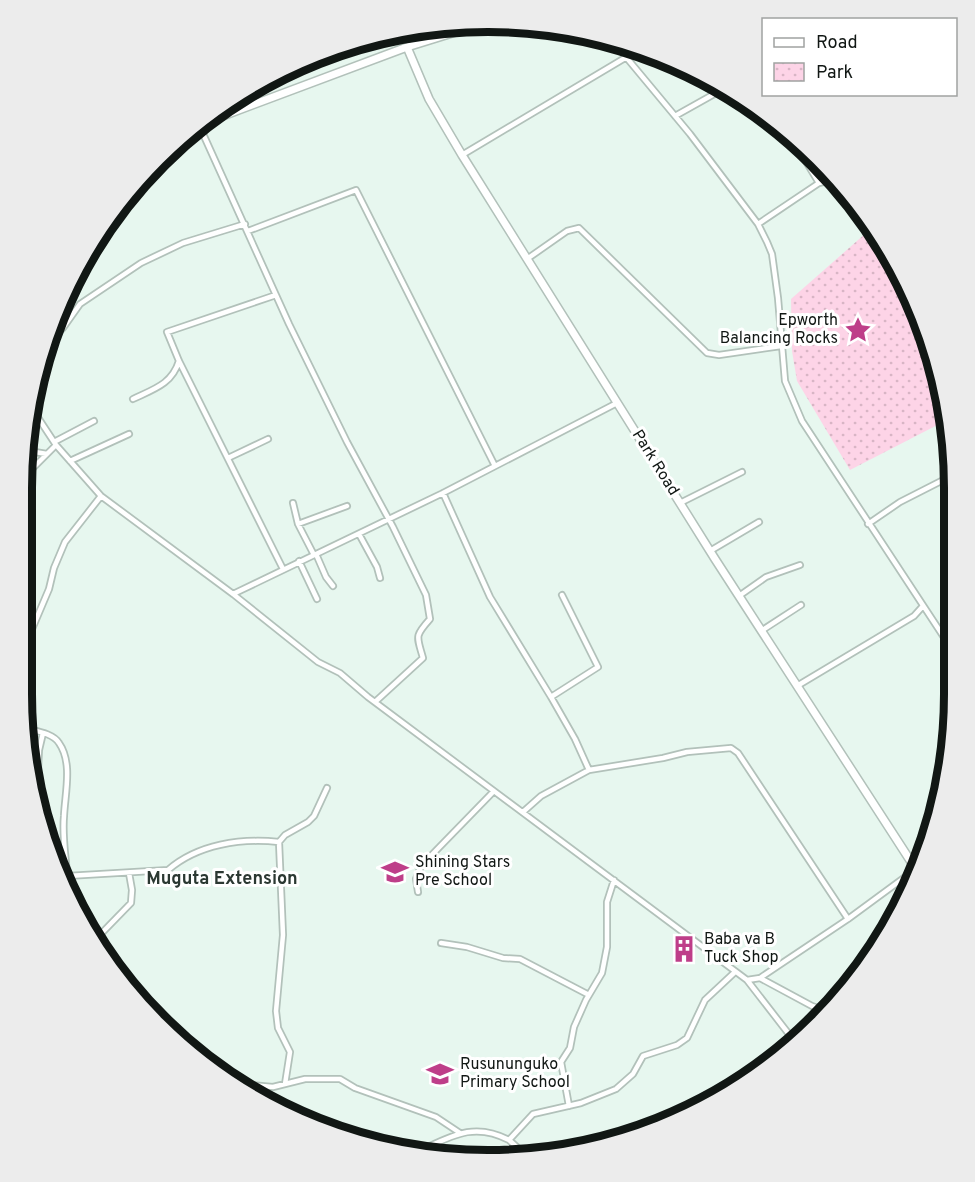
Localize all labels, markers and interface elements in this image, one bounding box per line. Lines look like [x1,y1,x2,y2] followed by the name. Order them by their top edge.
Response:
[762,18,957,96] legend
[816,32,858,55] text: Road
[816,62,853,85] text: Park
[720,311,838,349] place label: Epworth Balancing Rocks
[843,315,873,345] place icon: Epworth Balancing Rocks
[627,426,683,500] street label: Park Road
[415,853,510,891] place label: Shining Stars Pre School
[380,857,410,887] school or university icon: Shining Stars Pre School
[146,868,298,891] district label: Muguta Extension
[704,930,779,968] place label: Baba va B Tuck Shop
[669,934,699,964] building icon: Baba va B Tuck Shop
[460,1055,570,1093] place label: Rusununguko Primary School
[425,1059,455,1089] school or university icon: Rusununguko Primary School

